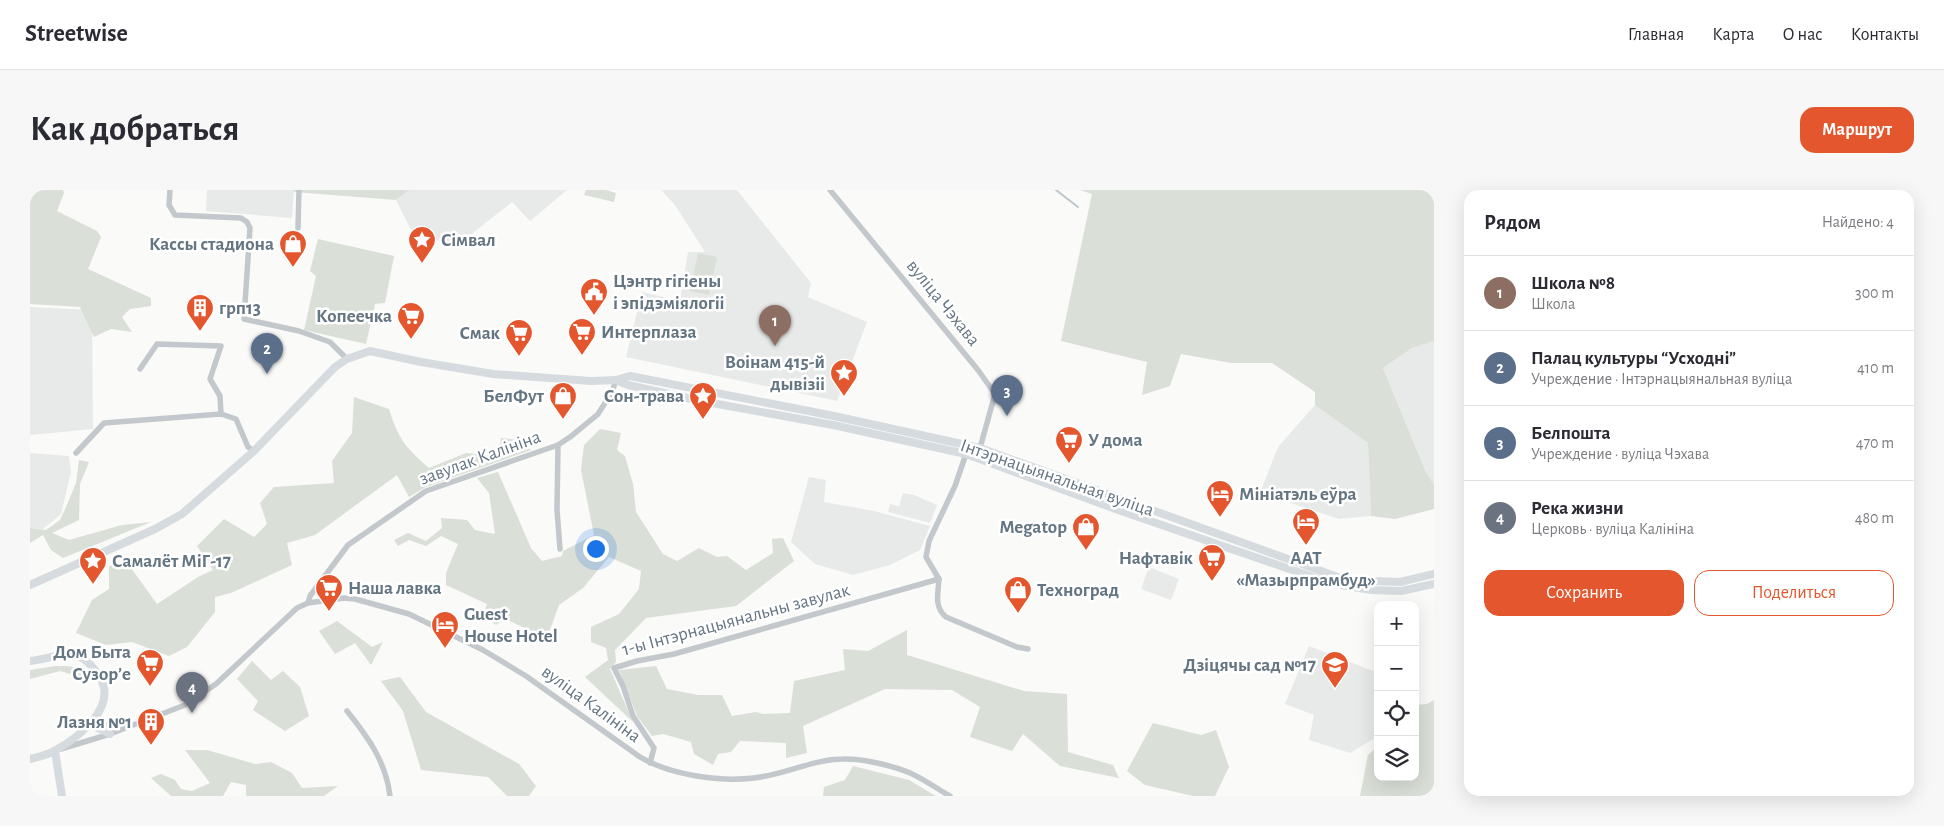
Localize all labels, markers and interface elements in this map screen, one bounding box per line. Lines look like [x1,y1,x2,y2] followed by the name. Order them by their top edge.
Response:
[25,22,128,46] text: Streetwise
[1628,26,1684,44] text: Главная
[1712,26,1754,44] text: Карта
[1782,26,1823,44] text: О нас
[1851,26,1919,44] text: Контакты
[1800,107,1914,153] button: Маршрут
[30,112,239,147] text: Как добраться
[1484,212,1541,233] text: Рядом
[1822,214,1894,230] text: Найдено: 4
[407,225,437,264] place icon: Сімвал
[278,229,308,268] shop icon: Кассы стадиона
[441,231,496,250] place label: Сімвал
[149,235,274,254] place label: Кассы стадиона
[903,256,984,350] street label: вуліца Чэхава
[613,272,725,313] place label: Цэнтр гігіены і эпідэміялогіі
[1531,274,1615,293] text: Школа №8
[579,277,609,316] public building icon: Цэнтр гігіены і эпідэміялогіі
[1497,285,1503,301] text: 1
[1855,285,1894,301] text: 300 m
[185,293,215,332] building icon: грп13
[1531,296,1575,312] text: Школа
[219,299,261,318] place label: грп13
[396,301,426,340] supermarket icon: Копеечка
[759,305,791,346] pin: 1
[316,307,392,326] place label: Копеечка
[567,317,597,356] supermarket icon: Интерплаза
[504,318,534,357] supermarket icon: Смак
[601,323,697,342] place label: Интерплаза
[460,324,501,343] place label: Смак
[251,333,283,374] pin: 2
[1531,349,1736,368] text: Палац культуры “Усходні”
[725,353,825,394] place label: Воінам 415-й дывізіі
[829,358,859,397] place icon: Воінам 415-й дывізіі
[1496,360,1504,376] text: 2
[1857,360,1894,376] text: 410 m
[1531,371,1792,387] text: Учреждение · Інтэрнацыянальная вуліца
[991,375,1023,416] pin: 3
[548,381,578,420] shop icon: БелФут
[688,381,718,420] place icon: Сон-трава
[483,387,545,406] place label: БелФут
[604,387,684,406] place label: Сон-трава
[1531,424,1610,443] text: Белпошта
[1054,425,1084,464] supermarket icon: У дома
[417,427,544,489] street label: завулак Калініна
[1088,431,1143,450] place label: У дома
[1497,435,1503,451] text: 3
[1856,435,1894,451] text: 470 m
[958,436,1157,520] street label: Інтэрнацыянальная вуліца
[1531,446,1709,462] text: Учреждение · вуліца Чэхава
[1205,479,1235,518] hotel icon: Мініатэль еўра
[1239,485,1357,504] place label: Мініатэль еўра
[1531,499,1624,518] text: Река жизни
[1291,507,1321,546] hotel icon: ААТ «Мазырпрамбуд»
[1496,510,1504,526] text: 4
[1855,510,1894,526] text: 480 m
[1071,512,1101,551] shop icon: Megatop
[999,518,1067,537] place label: Megatop
[1531,521,1694,537] text: Церковь · вуліца Калініна
[583,536,609,562] your location
[1197,543,1227,582] supermarket icon: Нафтавік
[78,546,108,585] place icon: Самалёт МіГ-17
[1119,549,1194,568] place label: Нафтавік
[1236,549,1376,590] place label: ААТ «Мазырпрамбуд»
[112,552,231,571] place label: Самалёт МіГ-17
[1484,570,1684,616] button: Сохранить
[1694,570,1894,616] button: Поделиться
[314,573,344,612] supermarket icon: Наша лавка
[1003,575,1033,614] shop icon: Техноград
[348,579,442,598] place label: Наша лавка
[620,580,852,660] street label: 1-ы Інтэрнацыянальны завулак
[1037,581,1119,600] place label: Техноград
[1374,601,1419,781] map controls
[1374,601,1419,646] button: +
[464,605,558,646] place label: Guest House Hotel
[430,610,460,649] hotel icon: Guest House Hotel
[53,643,131,684] place label: Дом Быта Сузорʼе
[1374,646,1419,691] button: −
[135,648,165,687] supermarket icon: Дом Быта Сузорʼе
[1320,650,1350,689] school or university icon: Дзіцячы сад №17
[1183,656,1316,675] place label: Дзіцячы сад №17
[538,662,644,746] street label: вуліца Калініна
[176,672,208,713] pin: 4
[1374,691,1419,736] button: locate
[136,707,166,746] building icon: Лазня №1
[57,713,132,732] place label: Лазня №1
[1374,736,1419,781] button: layers

